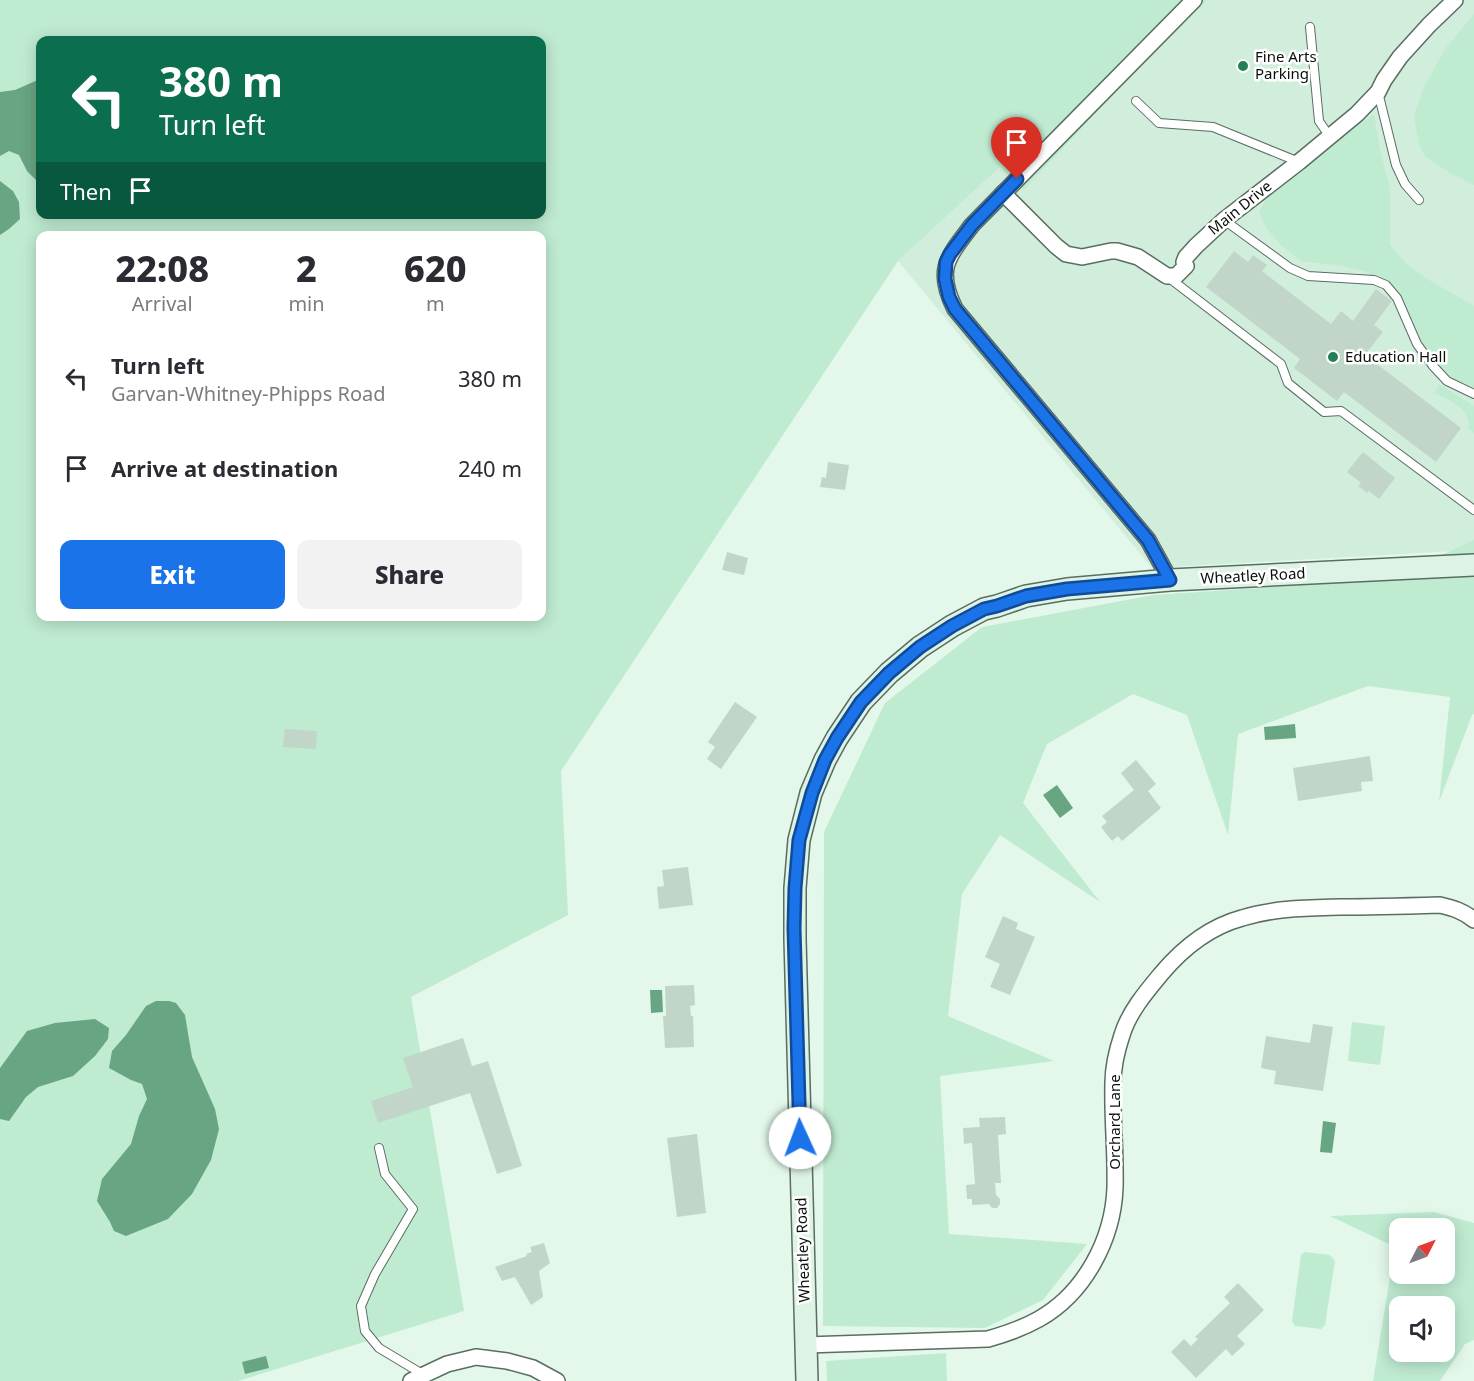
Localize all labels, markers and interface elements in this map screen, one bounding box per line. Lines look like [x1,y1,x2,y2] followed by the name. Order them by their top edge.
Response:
[1255,46,1317,83] place label: Fine Arts Parking
[159,52,283,109] text: 380 m
[1236,59,1250,73] marker: Fine Arts Parking
[60,60,138,138] icon: left
[159,106,265,143] text: Turn left
[991,117,1042,179] pin
[1000,126,1033,159] icon: arrive
[124,174,157,207] icon: arrive
[1203,175,1275,239] street label: Main Drive
[60,176,112,206] text: Then
[115,244,209,293] text: 22:08
[296,244,317,293] text: 2
[404,244,467,293] text: 620
[132,290,193,317] text: Arrival
[288,290,325,317] text: min
[426,290,445,317] text: m
[1345,346,1446,366] place label: Education Hall
[111,350,205,380] text: Turn left
[1326,350,1340,364] marker: Education Hall
[60,362,93,395] icon: left
[458,363,522,393] text: 380 m
[111,380,386,407] text: Garvan-Whitney-Phipps Road
[60,452,93,485] icon: arrive
[111,453,338,483] text: Arrive at destination
[458,453,522,483] text: 240 m
[60,540,285,609] button: Exit
[297,540,522,609] button: Share
[1200,562,1306,588] street label: Wheatley Road
[1104,1074,1124,1170] street label: Orchard Lane
[768,1106,832,1170] position arrow
[790,1197,814,1303] street label: Wheatley Road
[1389,1218,1455,1284] north arrow
[1389,1218,1455,1362] map controls
[1389,1296,1455,1362] button: sound

